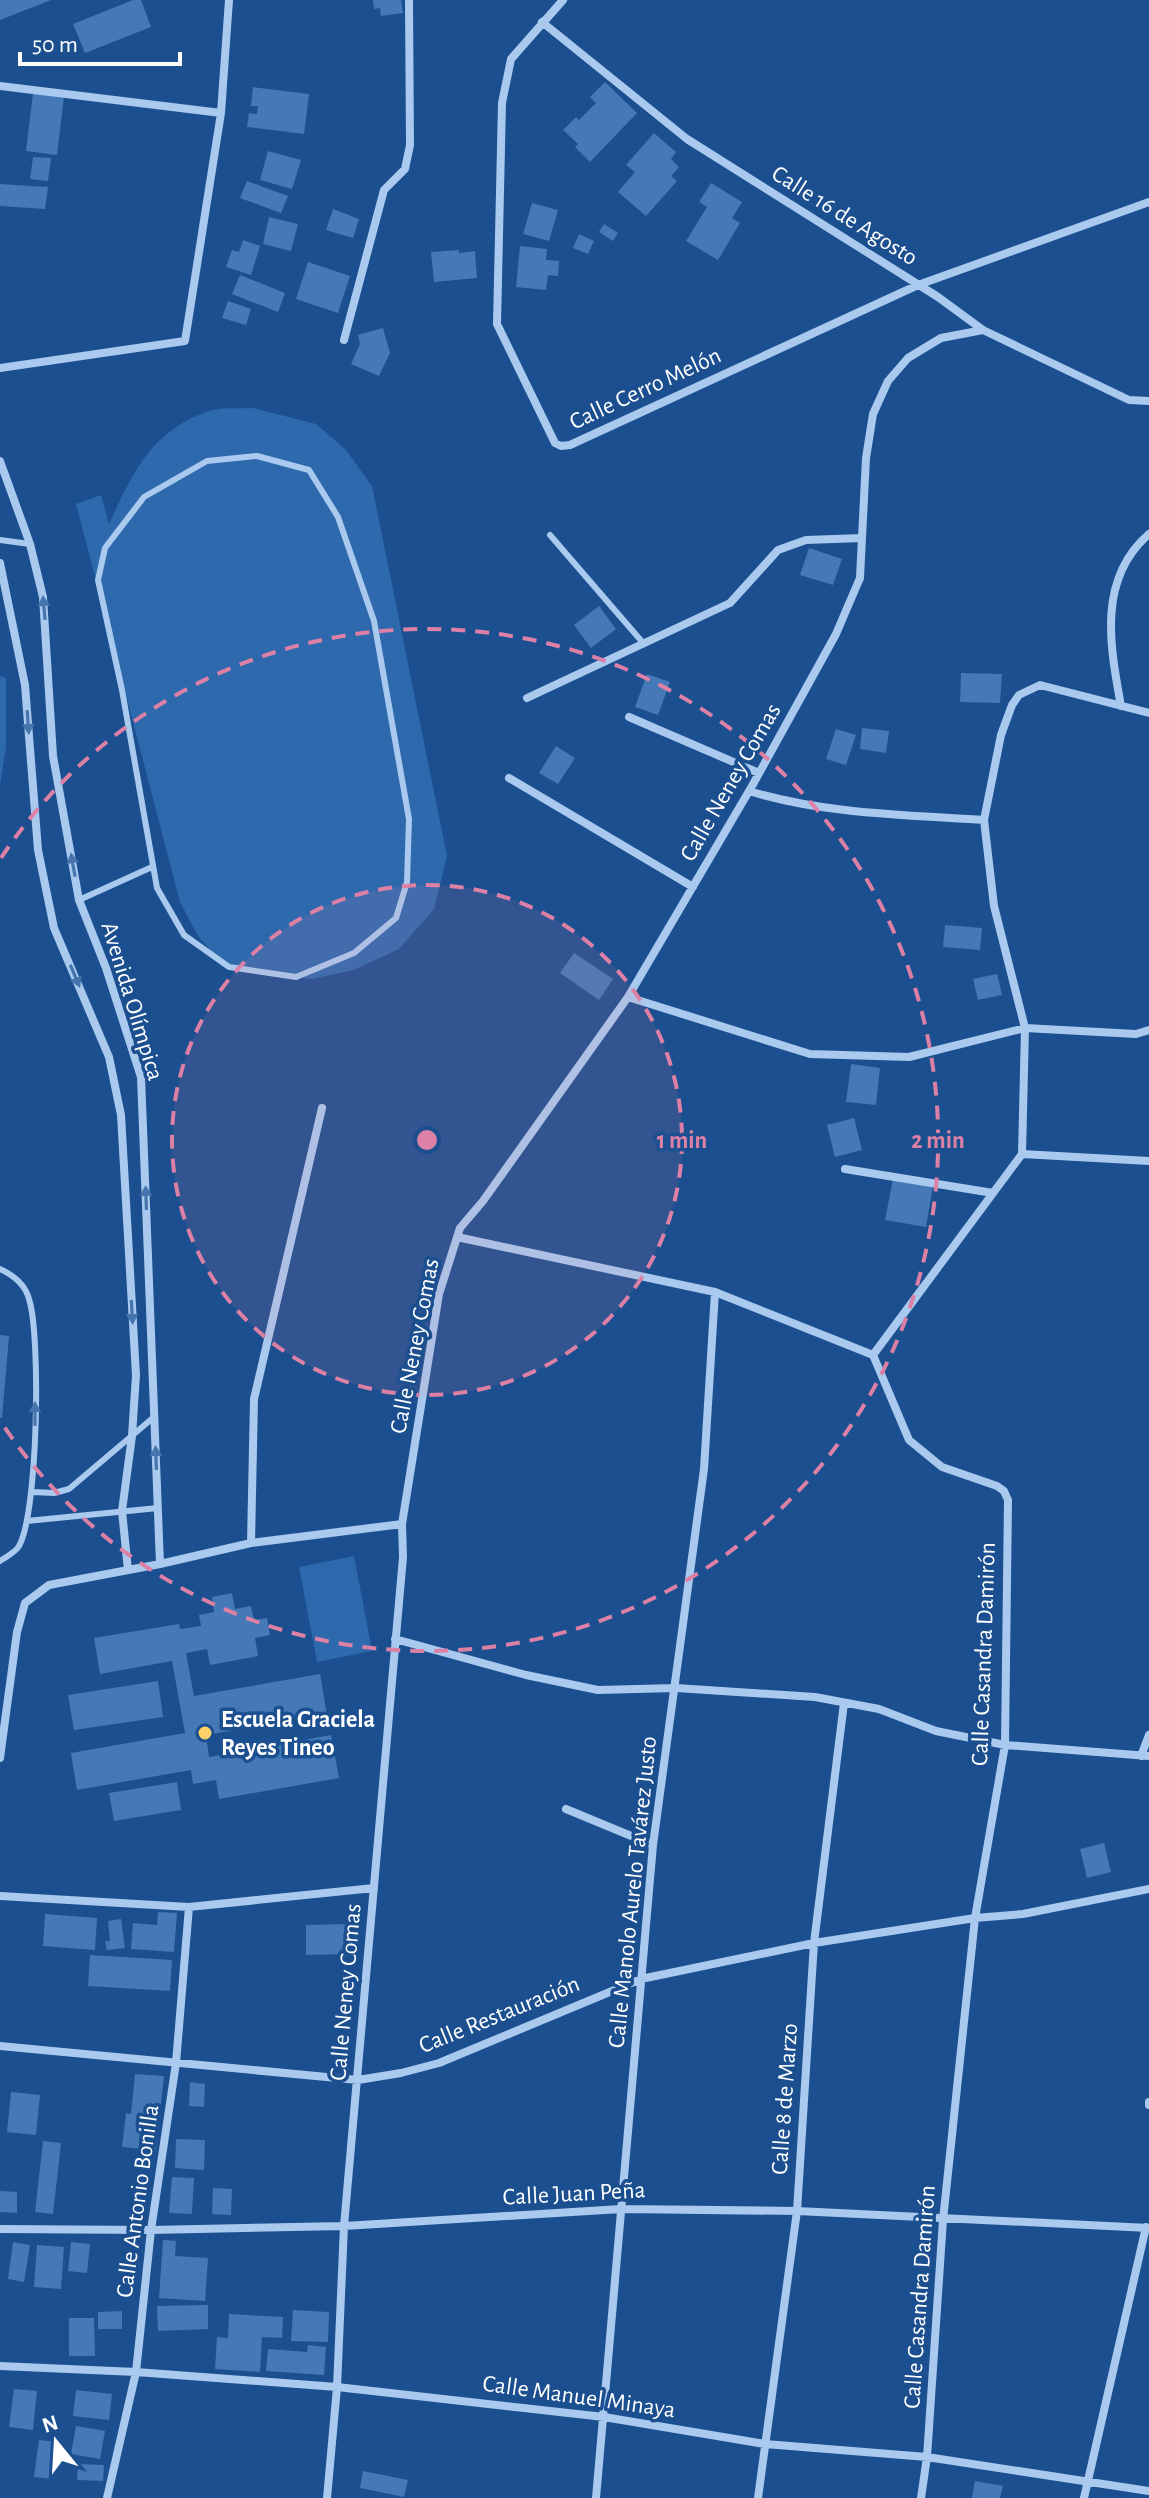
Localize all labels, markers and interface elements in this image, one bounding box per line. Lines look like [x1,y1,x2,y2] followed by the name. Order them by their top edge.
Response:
[20,16,180,66] scale bar
[32,33,78,57] text: 50 m
[767,161,922,270] street label: Calle 16 de Agosto
[566,343,725,434] street label: Calle Cerro Melón
[37,595,50,620] one-way arrow
[676,700,786,865] street label: Calle Neney Comas
[22,710,35,735] one-way arrow
[66,853,78,878] one-way arrow
[97,919,168,1083] street label: Avenida Olímpica
[68,964,81,988] one-way arrow
[413,1126,441,1154] centre of rings
[657,1129,707,1153] text: 1 min
[911,1129,965,1153] text: 2 min
[139,1185,152,1210] one-way arrow
[386,1257,444,1436] street label: Calle Neney Comas
[126,1300,139,1325] one-way arrow
[29,1401,41,1426] one-way arrow
[150,1445,163,1470] one-way arrow
[968,1542,1000,1766] street label: Calle Casandra Damirón
[221,1708,375,1760] place label: Escuela Graciela Reyes Tineo
[196,1724,214,1742] marker: Escuela Graciela Reyes Tineo
[605,1735,661,2049] street label: Calle Manolo Aurelo Tavárez Justo
[326,1902,366,2082] street label: Calle Neney Comas
[416,1972,583,2058] street label: Calle Restauración
[768,2022,802,2176] street label: Calle 8 de Marzo
[113,2103,163,2299] street label: Calle Antonio Bonilla
[502,2178,646,2210] street label: Calle Juan Peña
[900,2184,940,2410] street label: Calle Casandra Damirón
[481,2372,677,2422] street label: Calle Manuel Minaya
[16,2402,96,2482] north arrow
[39,2411,61,2437] text: N

